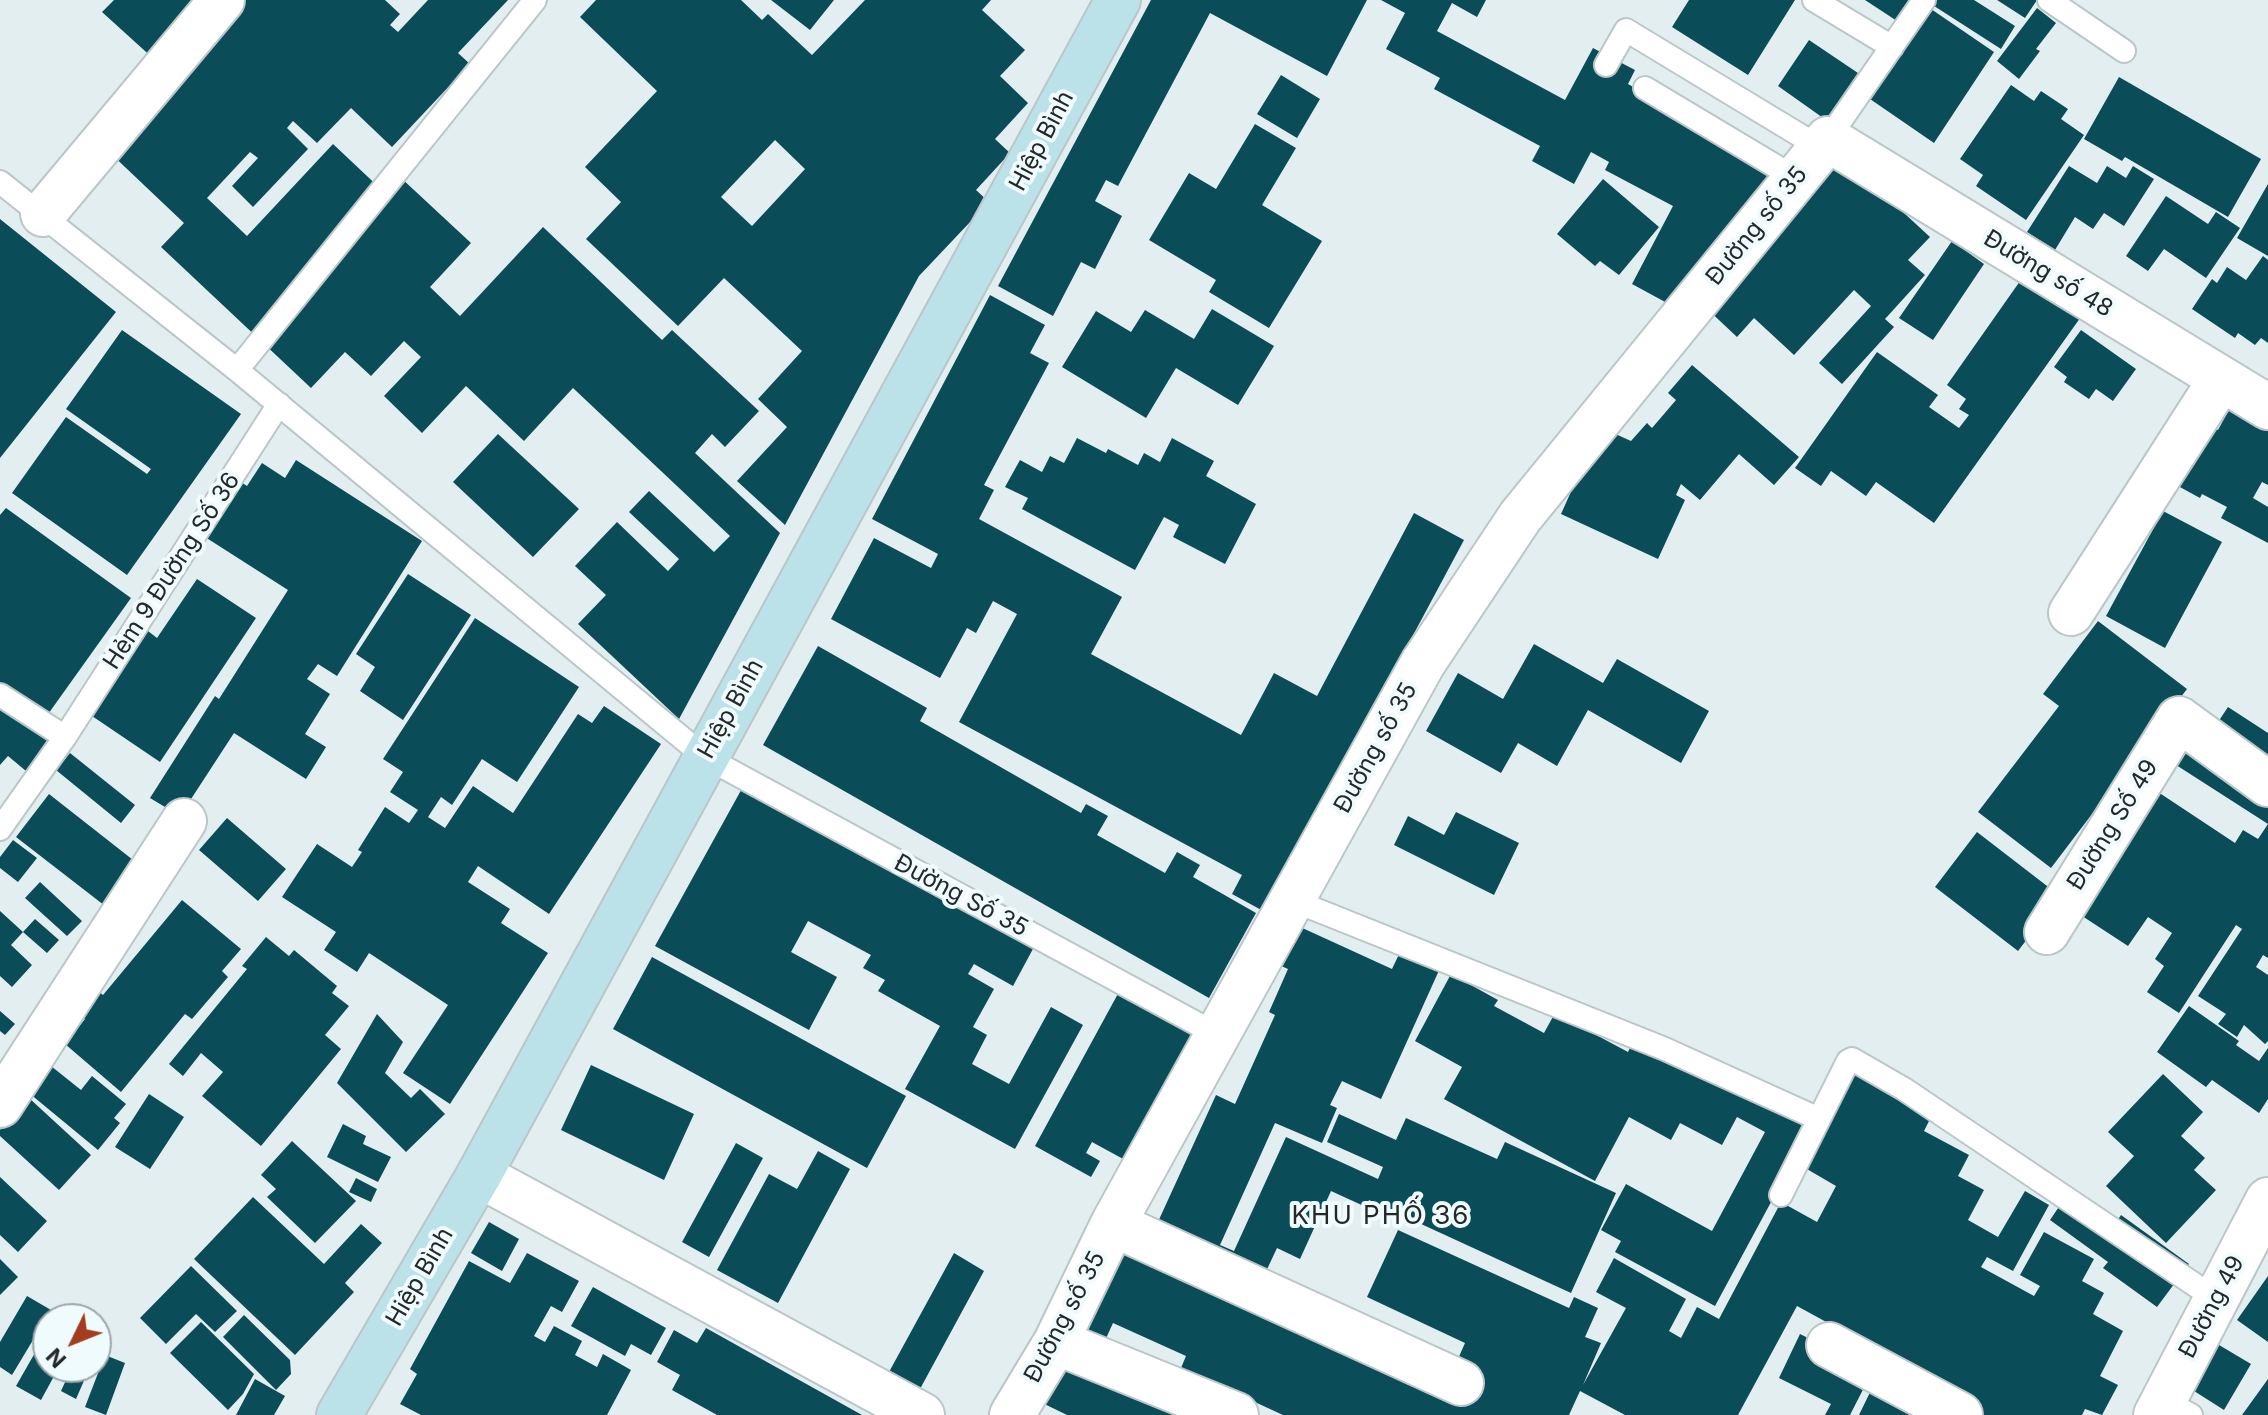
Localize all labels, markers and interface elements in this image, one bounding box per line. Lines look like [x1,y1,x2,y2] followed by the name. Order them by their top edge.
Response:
[1004,86,1080,196] street label: Hiệp Bình
[1700,161,1814,291] street label: Đường số 35
[1978,224,2118,324] street label: Đường số 48
[98,467,246,675] street label: Hẻm 9 Đường Số 36
[692,654,770,764] street label: Hiệp Bình
[1328,678,1424,818] street label: Đường số 35
[2062,755,2164,895] street label: Đường Số 49
[889,849,1033,943] street label: Đường Số 35
[1292,1200,1470,1232] district label: KHU PHỐ 36
[380,1223,460,1331] street label: Hiệp Bình
[1018,1246,1112,1388] street label: Đường số 35
[2173,1251,2251,1363] street label: Đường 49
[32,1303,112,1383] north arrow
[41,1343,71,1373] text: N

